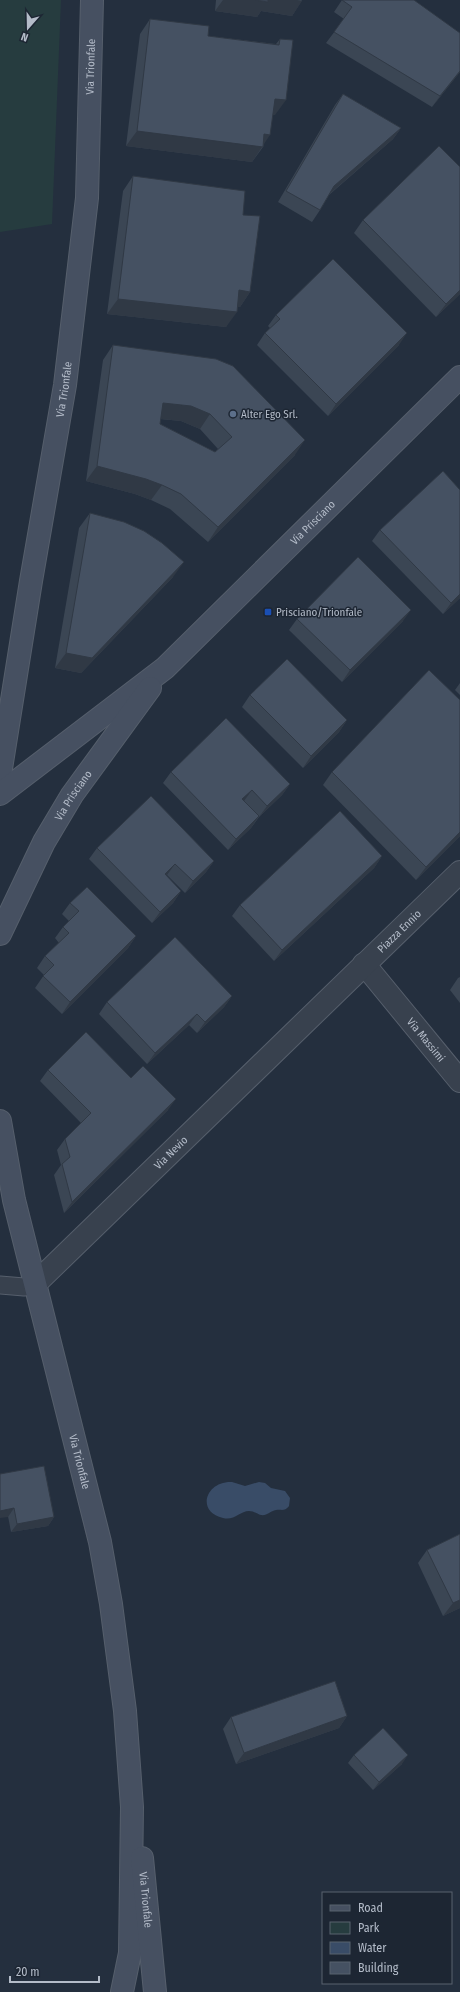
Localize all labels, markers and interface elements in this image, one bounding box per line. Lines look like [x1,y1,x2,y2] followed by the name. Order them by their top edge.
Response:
[8,8,48,48] north arrow
[19,30,30,44] text: N
[84,39,98,95] street label: Via Trionfale
[54,361,75,418] street label: Via Trionfale
[241,408,298,421] place label: Alter Ego Srl.
[228,409,238,419] marker: Alter Ego Srl.
[288,498,338,548] street label: Via Prisciano
[276,606,362,619] place label: Prisciano/Trionfale
[263,607,273,617] marker: Prisciano/Trionfale
[52,768,95,823] street label: Via Prisciano
[375,907,424,956] street label: Piazza Ennio
[404,1016,448,1065] street label: Via Massimi
[151,1133,191,1172] street label: Via Nevio
[66,1433,92,1491] street label: Via Trionfale
[136,1871,155,1928] street label: Via Trionfale
[322,1892,452,1984] legend
[358,1901,383,1915] text: Road
[358,1921,380,1935] text: Park
[358,1941,387,1955] text: Water
[10,1958,99,1984] scale bar
[358,1961,399,1975] text: Building
[16,1965,40,1979] text: 20 m

